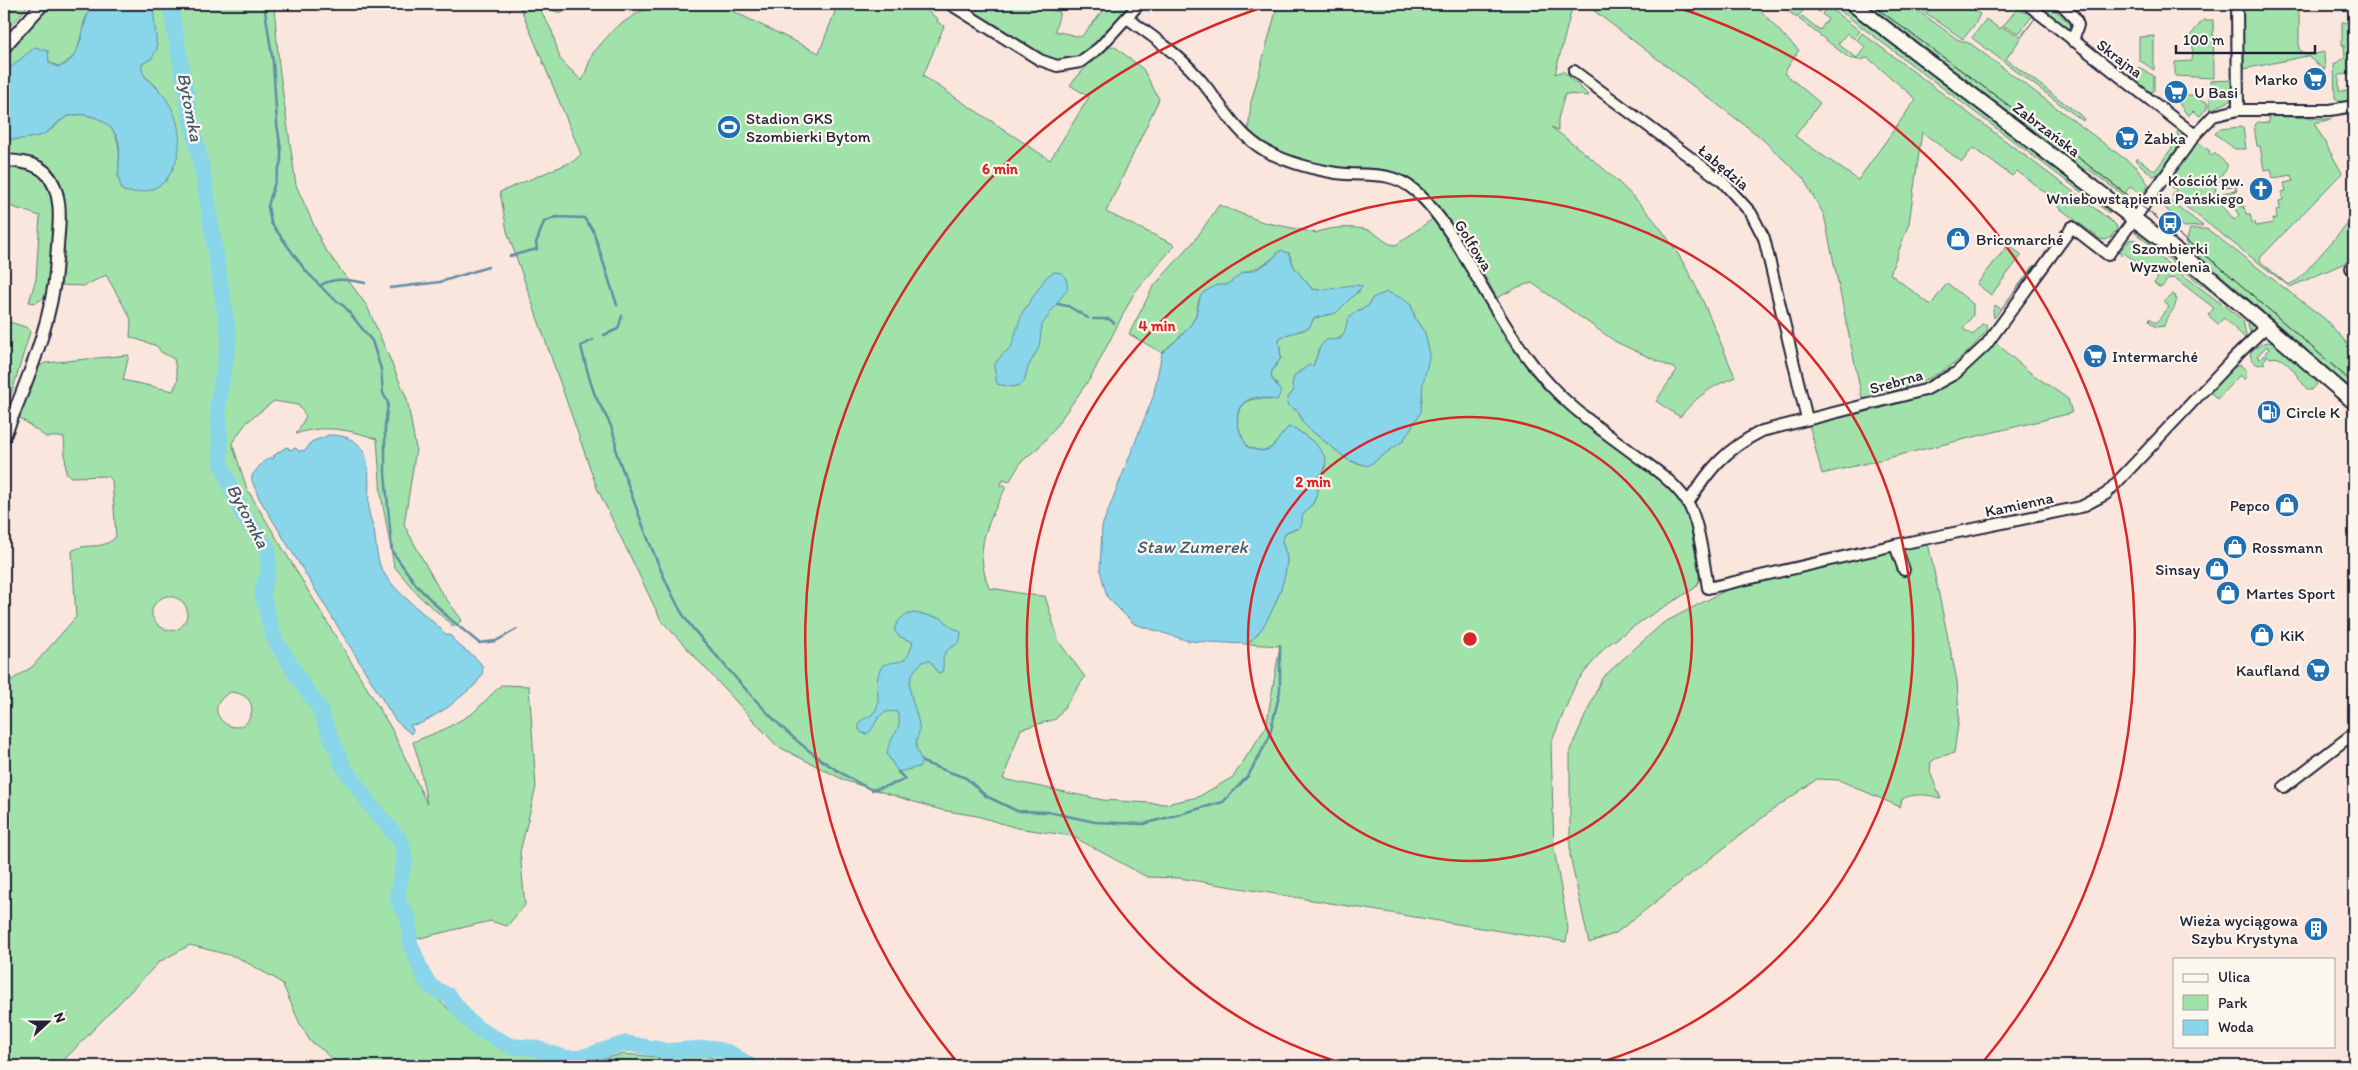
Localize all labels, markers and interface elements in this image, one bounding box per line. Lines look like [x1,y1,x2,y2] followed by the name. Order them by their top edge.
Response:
[2176,22,2314,54] scale bar
[2183,31,2225,49] text: 100 m
[2093,35,2146,82] street label: Skrajna
[2302,66,2328,92] supermarket icon: Marko
[2254,70,2298,89] place label: Marko
[173,71,208,144] water label: Bytomka
[2163,79,2189,105] supermarket icon: U Basi
[2194,83,2238,102] place label: U Basi
[2009,98,2085,161] street label: Zabrzańska
[746,109,871,146] place label: Stadion GKS Szombierki Bytom
[716,114,742,140] sports icon: Stadion GKS Szombierki Bytom
[2114,125,2140,151] supermarket icon: Żabka
[2144,129,2186,148] place label: Żabka
[1694,141,1754,195] street label: Łabędzia
[982,160,1019,178] text: 6 min
[2046,171,2244,208] place label: Kościół pw. Wniebowstąpienia Pańskiego
[2248,176,2274,202] church icon: Kościół pw. Wniebowstąpienia Pańskiego
[2157,210,2183,236] bus stop icon: Szombierki Wyzwolenia
[1450,216,1497,275] street label: Golfowa
[1945,226,1971,252] shop icon: Bricomarché
[1976,230,2064,249] place label: Bricomarché
[2130,239,2211,276] place label: Szombierki Wyzwolenia
[1139,317,1176,335] text: 4 min
[2082,343,2108,369] supermarket icon: Intermarché
[2112,347,2198,366] place label: Intermarché
[1867,365,1925,398] street label: Srebrna
[2256,399,2282,425] fuel station icon: Circle K
[2286,403,2341,422] place label: Circle K
[1295,473,1332,491] text: 2 min
[222,480,275,553] water label: Bytomka
[1983,488,2056,521] street label: Kamienna
[2274,492,2300,518] shop icon: Pepco
[2230,496,2270,515] place label: Pepco
[2222,534,2248,560] shop icon: Rossmann
[1136,536,1250,558] water label: Staw Zumerek
[2252,538,2323,557] place label: Rossmann
[2204,556,2230,582] shop icon: Sinsay
[2155,560,2200,579] place label: Sinsay
[2215,580,2241,606] shop icon: Martes Sport
[2246,584,2335,603] place label: Martes Sport
[2249,622,2275,648] shop icon: KiK
[2280,626,2304,645] place label: KiK
[1461,630,1479,648] centre of rings
[2305,657,2331,683] supermarket icon: Kaufland
[2236,661,2300,680] place label: Kaufland
[2179,911,2299,948] place label: Wieża wyciągowa Szybu Krystyna
[2303,916,2329,942] building icon: Wieża wyciągowa Szybu Krystyna
[2173,958,2336,1048] legend
[2218,968,2251,986] text: Ulica
[2218,994,2248,1012] text: Park
[22,998,72,1048] north arrow
[50,1010,69,1025] text: N
[2218,1018,2254,1036] text: Woda

